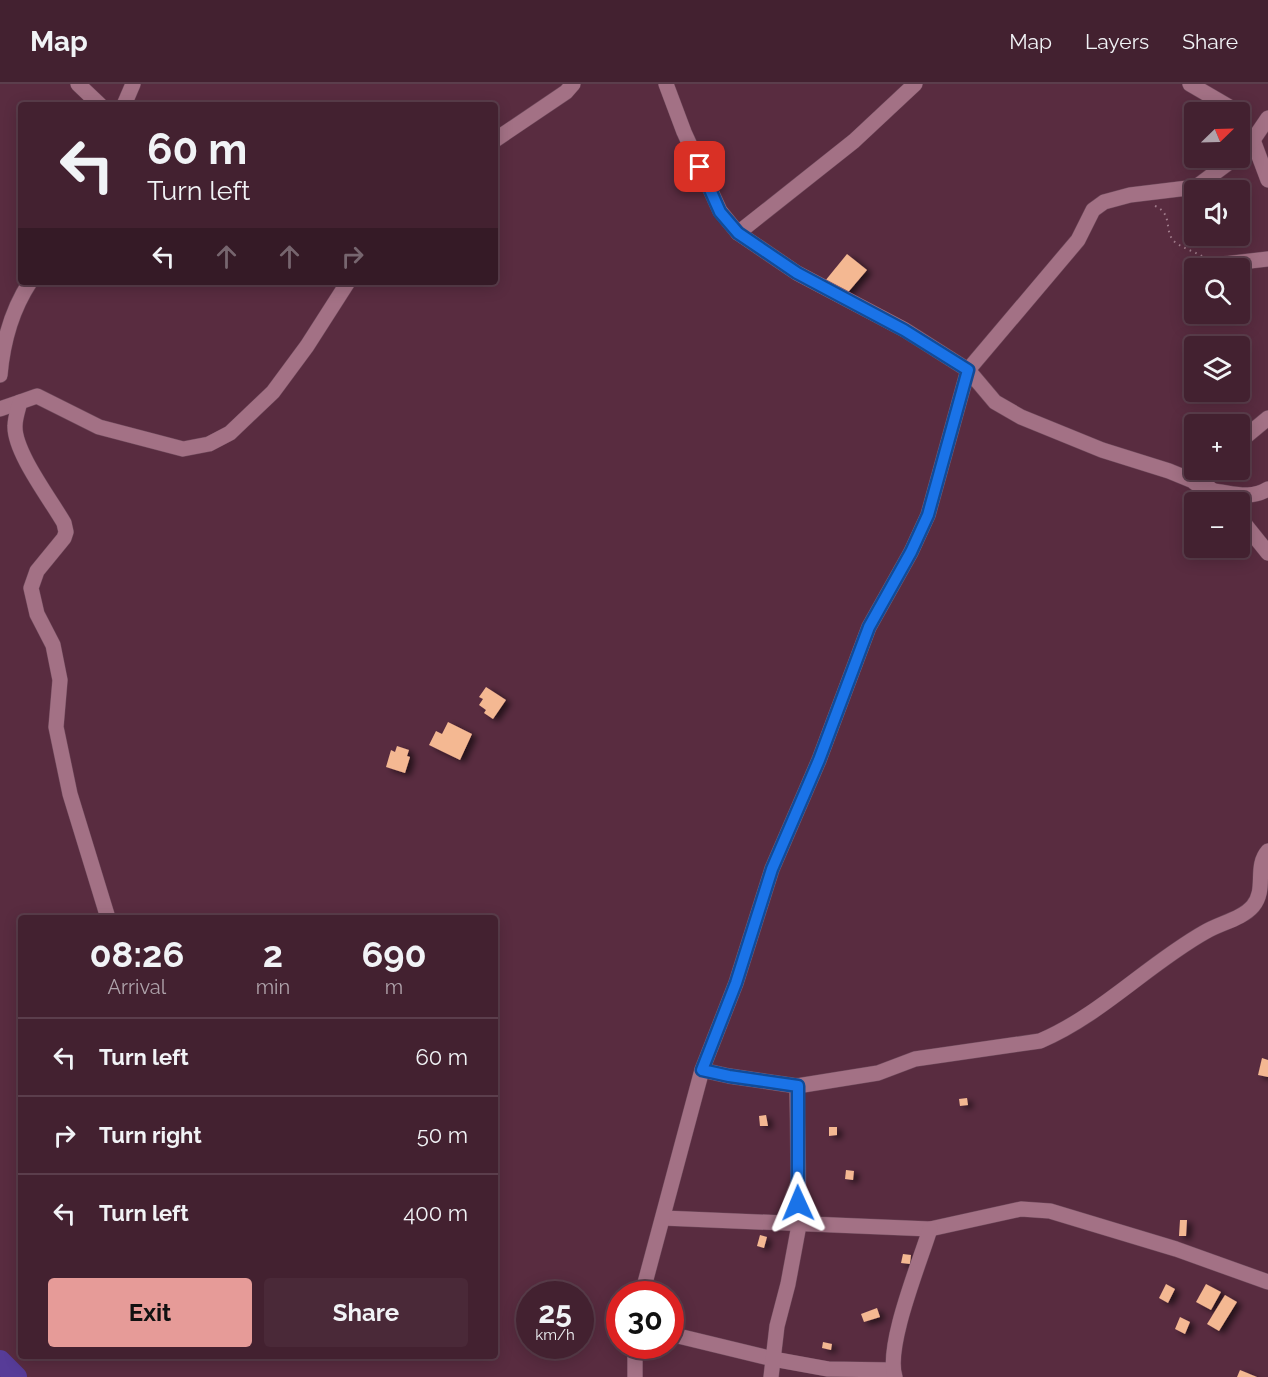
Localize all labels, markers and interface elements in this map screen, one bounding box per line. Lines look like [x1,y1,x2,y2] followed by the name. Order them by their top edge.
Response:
[30,25,88,58] text: Map
[1009,29,1052,54] text: Map
[1085,29,1149,54] text: Layers
[1182,29,1238,54] text: Share
[1184,102,1250,168] north arrow
[1184,102,1250,558] map controls
[147,125,247,174] text: 60 m
[48,126,126,204] icon: left
[674,141,725,192] pin
[683,150,716,183] icon: arrive
[147,175,250,206] text: Turn left
[1184,180,1250,246] button: sound
[147,240,180,273] icon: left
[210,240,243,273] icon: ahead
[273,240,306,273] icon: ahead
[336,240,369,273] icon: right
[1184,258,1250,324] button: search
[1184,336,1250,402] button: layers
[1184,414,1250,480] button: +
[1184,492,1250,558] button: −
[89,933,184,975] text: 08:26
[263,933,283,975] text: 2
[361,933,427,975] text: 690
[107,975,166,999] text: Arrival
[256,975,290,999] text: min
[385,975,403,999] text: m
[48,1041,81,1074] icon: left
[99,1044,189,1070] text: Turn left
[415,1044,468,1070] text: 60 m
[48,1119,81,1152] icon: right
[99,1122,202,1148] text: Turn right
[417,1122,468,1148] text: 50 m
[766,1171,830,1235] position arrow
[48,1197,81,1230] icon: left
[99,1200,189,1226] text: Turn left
[403,1200,468,1226] text: 400 m
[48,1278,252,1347] button: Exit
[264,1278,468,1347] button: Share
[606,1281,684,1359] speed limit sign: 30
[538,1295,572,1330] text: 25
[535,1326,575,1344] text: km/h

